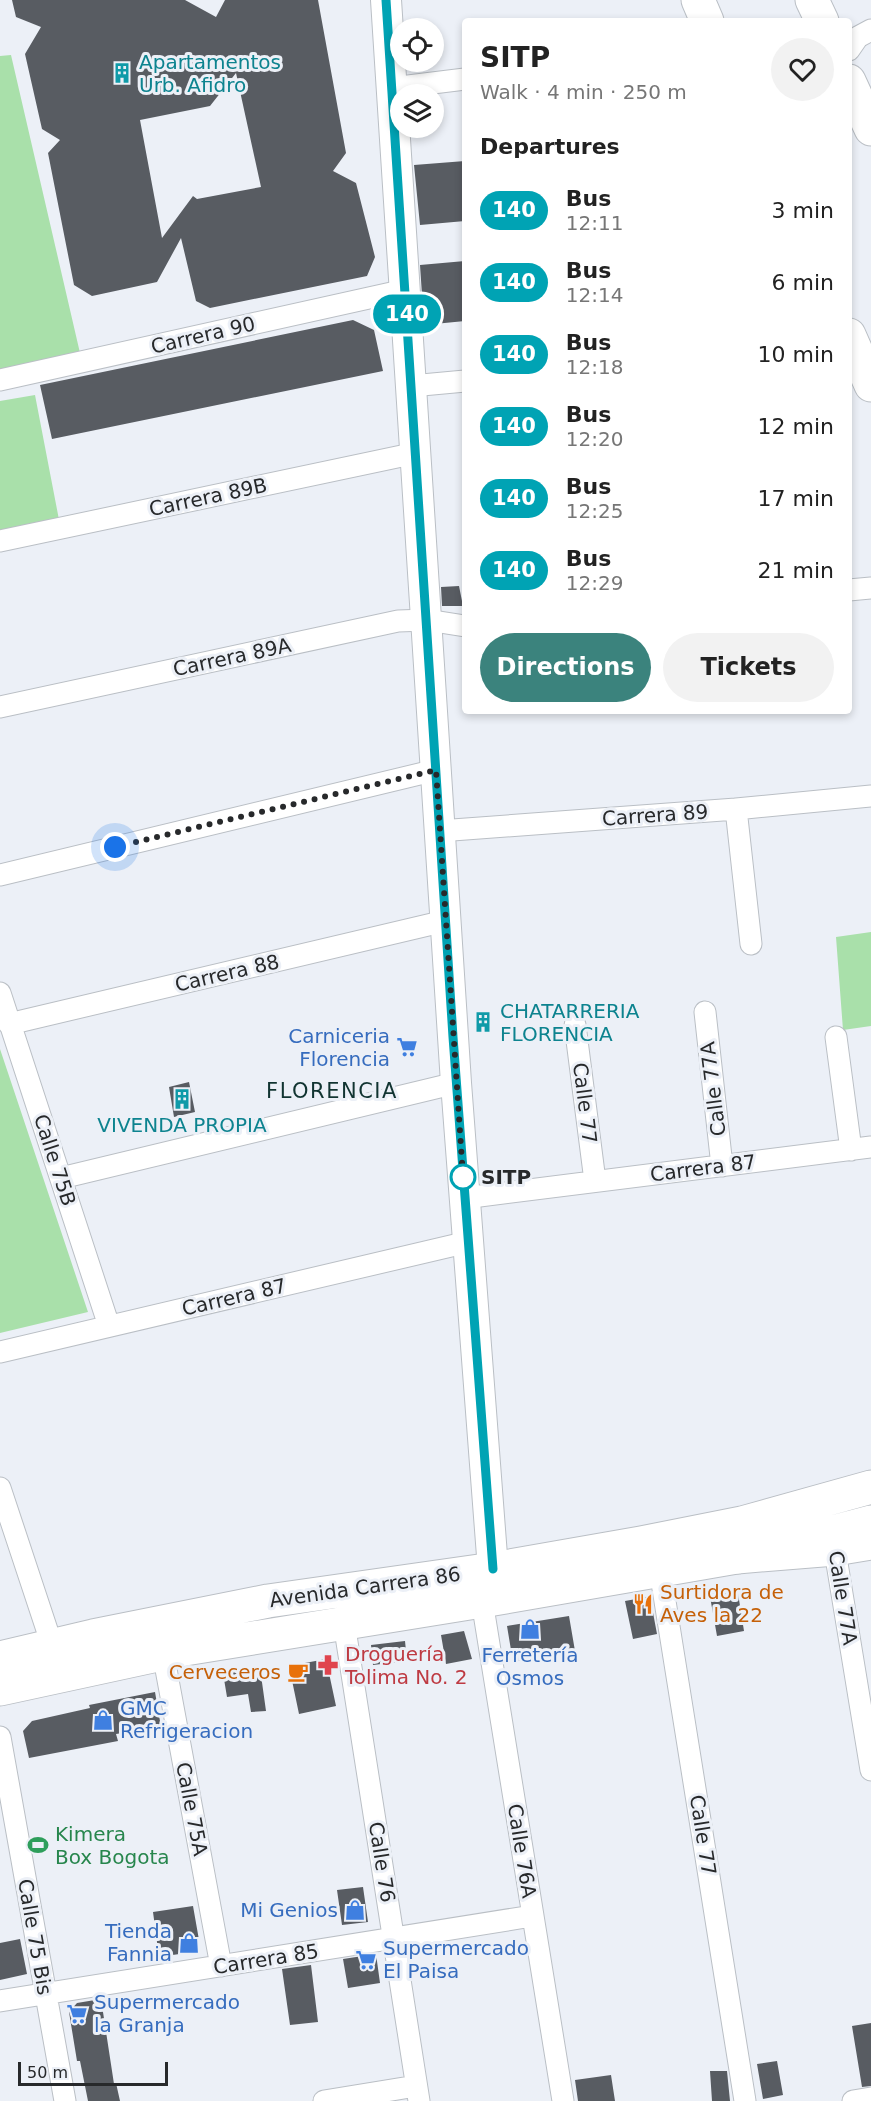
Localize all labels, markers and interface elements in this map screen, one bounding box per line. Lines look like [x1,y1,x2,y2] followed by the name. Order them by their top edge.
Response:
[390,18,444,138] map controls
[390,18,444,72] button: locate
[771,38,834,101] button: heart
[480,41,550,74] text: SITP
[139,50,281,97] place label: Apartamentos Urb. Afidro
[110,61,134,85] building icon: Apartamentos Urb. Afidro
[480,80,687,104] text: Walk · 4 min · 250 m
[390,84,444,138] button: layers
[480,134,620,159] text: Departures
[566,186,611,211] text: Bus
[492,198,536,222] text: 140
[772,198,834,223] text: 3 min
[566,211,623,235] text: 12:11
[566,258,611,283] text: Bus
[492,270,536,294] text: 140
[772,270,834,295] text: 6 min
[566,283,623,307] text: 12:14
[372,294,442,334] line badge: 140
[385,302,429,326] text: 140
[148,311,258,359] street label: Carrera 90
[566,330,611,355] text: Bus
[492,342,536,366] text: 140
[758,342,834,367] text: 10 min
[566,355,623,379] text: 12:18
[566,402,611,427] text: Bus
[492,414,536,438] text: 140
[758,414,834,439] text: 12 min
[566,427,623,451] text: 12:20
[147,473,269,521] street label: Carrera 89B
[566,474,611,499] text: Bus
[492,486,536,510] text: 140
[758,486,834,511] text: 17 min
[566,499,623,523] text: 12:25
[566,546,611,571] text: Bus
[492,558,536,582] text: 140
[758,558,834,583] text: 21 min
[566,571,623,595] text: 12:29
[171,633,294,681] street label: Carrera 89A
[480,633,651,702] button: Directions
[663,633,834,702] button: Tickets
[601,799,709,831] street label: Carrera 89
[100,832,130,862] your location
[172,949,282,997] street label: Carrera 88
[500,999,640,1046] place label: CHATARRERIA FLORENCIA
[471,1010,495,1034] building icon: CHATARRERIA FLORENCIA
[288,1024,390,1071] place label: Carniceria Florencia
[395,1035,419,1059] supermarket icon: Carniceria Florencia
[695,1040,731,1138] street label: Calle 77A
[568,1061,602,1145] street label: Calle 77
[266,1079,398,1103] district label: FLORENCIA
[170,1087,194,1111] building icon: VIVENDA PROPIA
[29,1111,81,1209] street label: Calle 75B
[97,1113,267,1137] place label: VIVENDA PROPIA
[649,1150,757,1186] street label: Carrera 87
[450,1164,476,1190] marker: SITP
[481,1165,531,1189] place label: SITP
[179,1273,289,1321] street label: Carrera 87
[824,1549,862,1647] street label: Calle 77A
[268,1562,462,1612] street label: Avenida Carrera 86
[660,1580,784,1627] place label: Surtidora de Aves la 22
[631,1592,655,1616] restaurant icon: Surtidora de Aves la 22
[518,1617,542,1641] shop icon: Ferretería Osmos
[344,1642,468,1689] place label: Droguería Tolima No. 2
[482,1643,578,1690] place label: Ferretería Osmos
[316,1653,340,1677] pharmacy icon: Droguería Tolima No. 2
[169,1660,281,1684] place label: Cerveceros
[286,1660,310,1684] cafe icon: Cerveceros
[120,1696,253,1743] place label: GMC Refrigeracion
[91,1708,115,1732] shop icon: GMC Refrigeracion
[171,1760,213,1858] street label: Calle 75A
[685,1793,721,1877] street label: Calle 77
[503,1802,541,1900] street label: Calle 76A
[364,1820,400,1904] street label: Calle 76
[55,1822,170,1869] place label: Kimera Box Bogota
[26,1833,50,1857] sports icon: Kimera Box Bogota
[13,1877,57,1997] street label: Calle 75 Bis
[240,1898,338,1922] place label: Mi Genios
[343,1898,367,1922] shop icon: Mi Genios
[104,1919,172,1966] place label: Tienda Fannia
[177,1931,201,1955] shop icon: Tienda Fannia
[383,1936,529,1983] place label: Supermercado El Paisa
[212,1939,320,1979] street label: Carrera 85
[354,1948,378,1972] supermarket icon: Supermercado El Paisa
[94,1990,240,2037] place label: Supermercado la Granja
[65,2002,89,2026] supermarket icon: Supermercado la Granja
[18,2059,168,2086] scale bar
[27,2063,68,2082] text: 50 m

